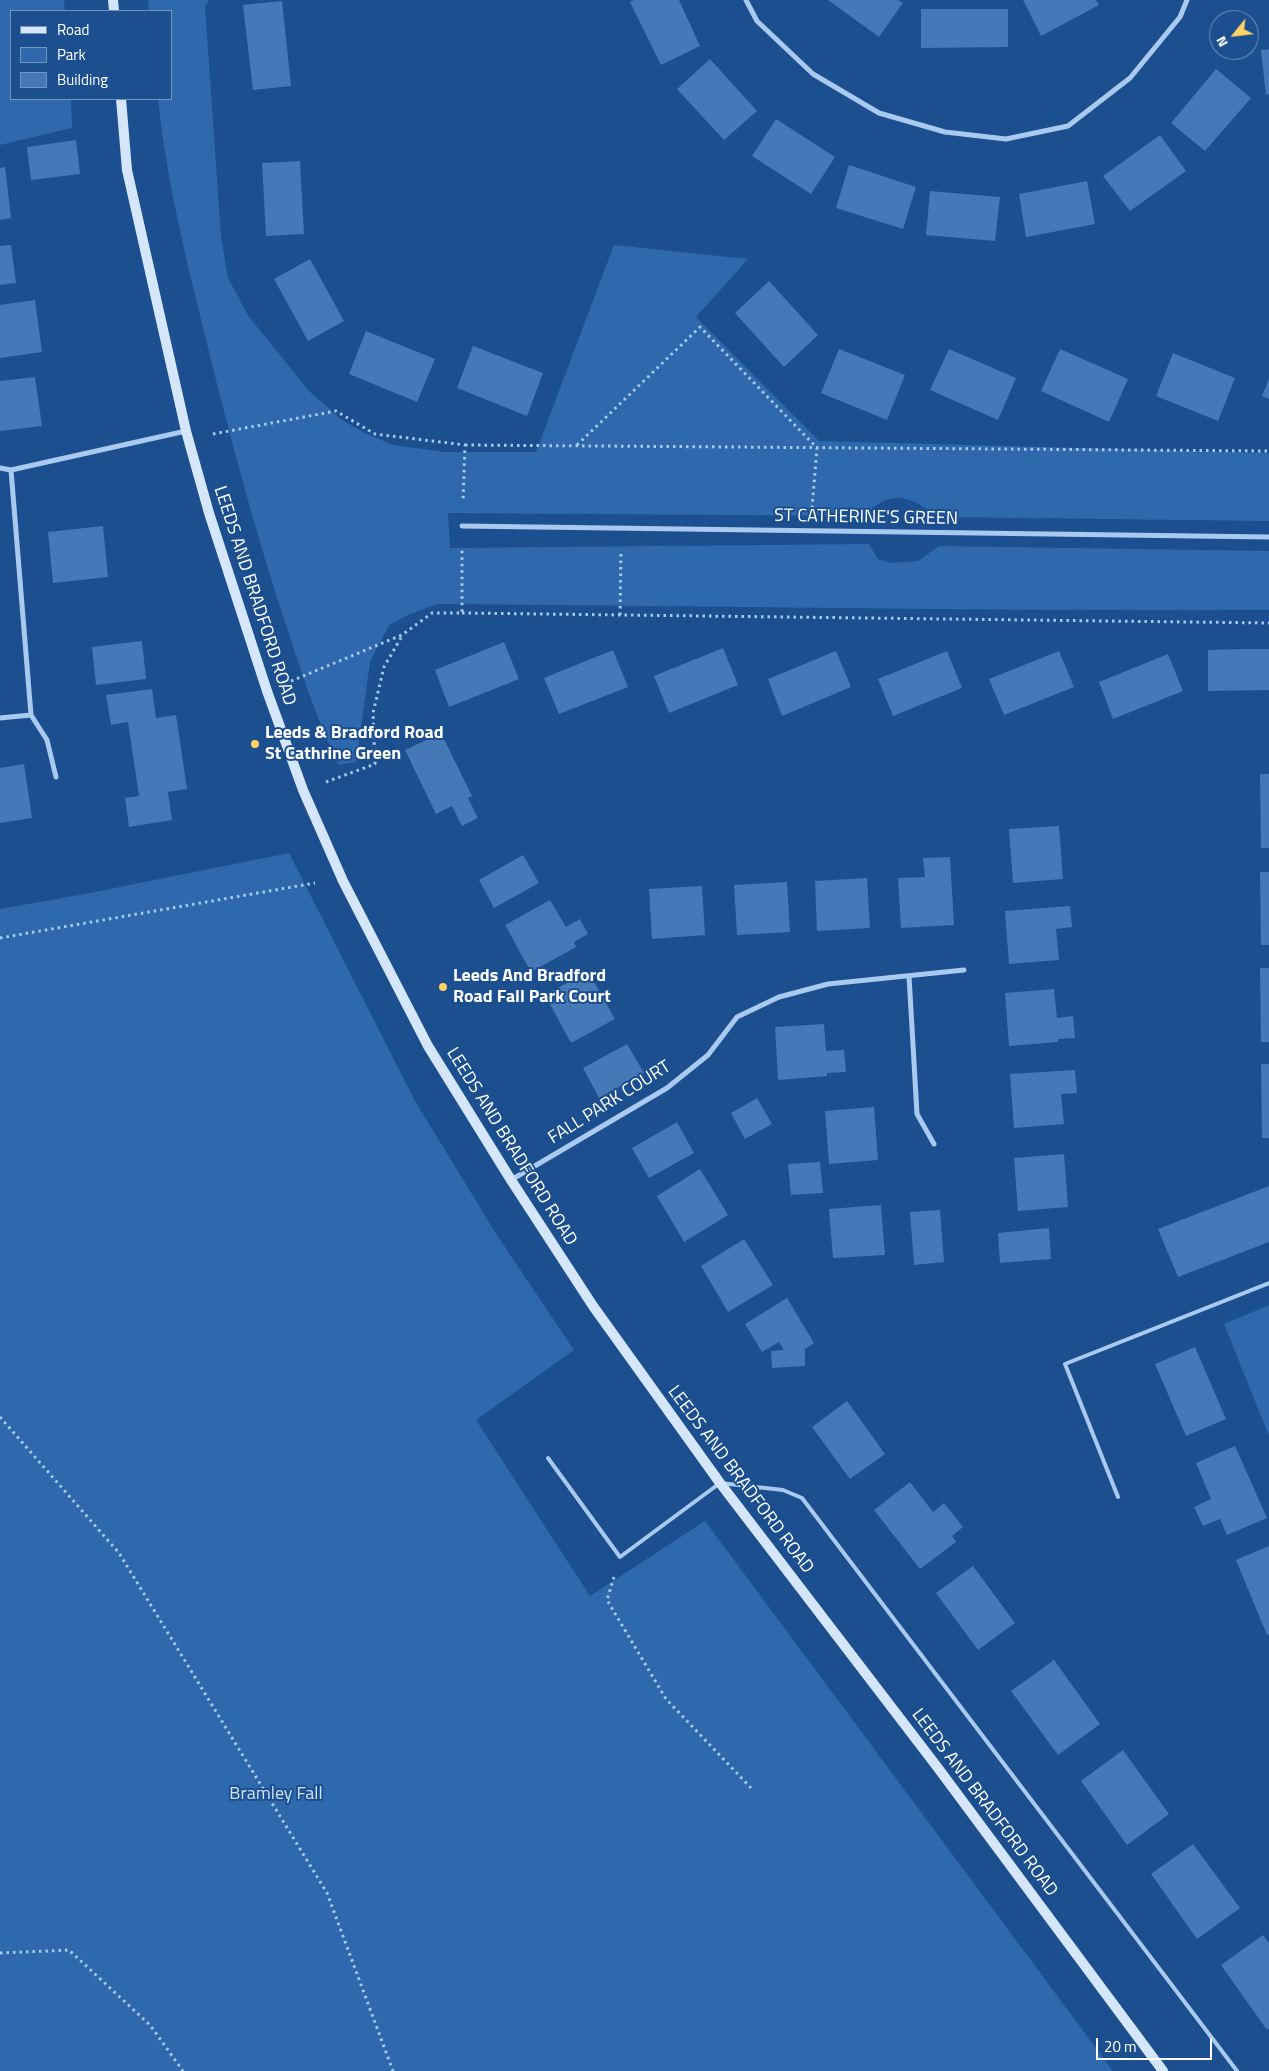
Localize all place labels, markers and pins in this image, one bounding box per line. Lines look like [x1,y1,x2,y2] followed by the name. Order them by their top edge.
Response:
[265,723,444,766] place label: Leeds & Bradford Road St Cathrine Green
[249,738,261,750] marker: Leeds & Bradford Road St Cathrine Green
[453,966,611,1009] place label: Leeds And Bradford Road Fall Park Court
[437,981,449,993] marker: Leeds And Bradford Road Fall Park Court

